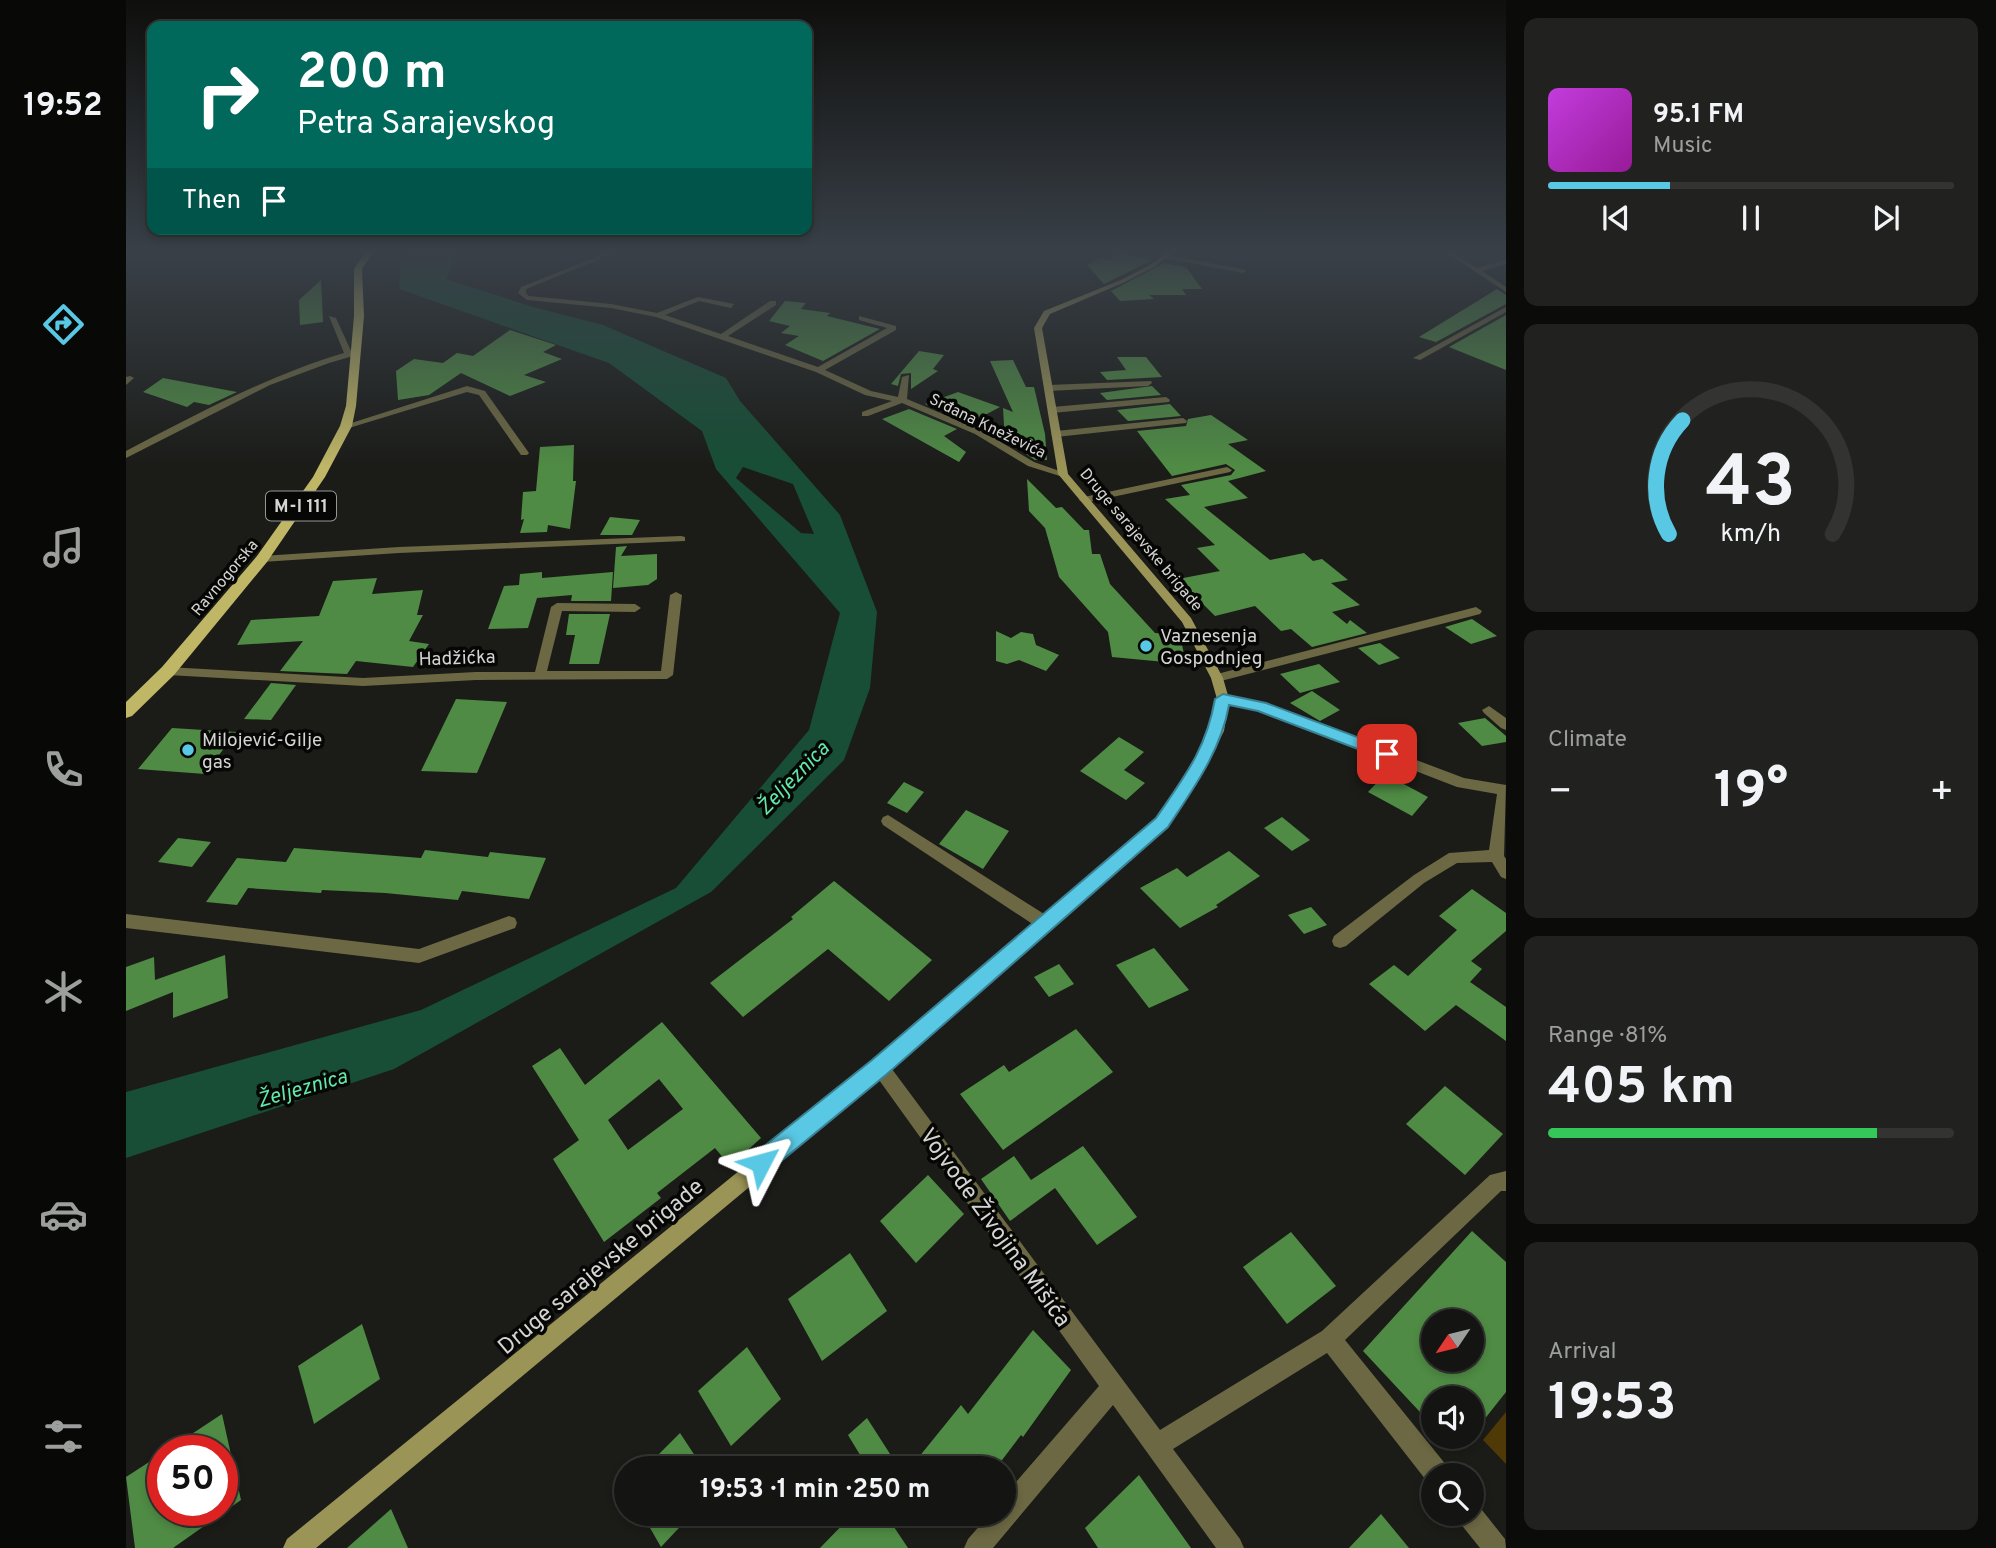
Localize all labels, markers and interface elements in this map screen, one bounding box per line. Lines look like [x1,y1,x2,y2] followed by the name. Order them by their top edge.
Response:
[297,44,447,106] text: 200 m
[182,49,273,140] icon: right
[23,87,103,127] text: 19:52
[1653,99,1744,132] text: 95.1 FM
[297,105,555,145] text: Petra Sarajevskog
[1653,132,1713,161] text: Music
[255,182,293,220] icon: arrive
[182,185,241,218] text: Then
[1597,199,1635,237] icon: previous
[1732,199,1770,237] icon: pause
[1867,199,1905,237] icon: next
[39,300,88,349] icon: directions
[926,390,1049,464] street label: Srđana Kneževića
[1706,440,1796,532] text: 43
[1075,465,1206,616] street label: Druge sarajevske brigade
[266,492,336,520] road number: M-I 111
[1721,519,1781,551] text: km/h
[39,523,88,572] icon: music
[188,536,263,621] street label: Ravnogorska
[1160,625,1262,671] place label: Vaznesenja Gospodnjeg
[1138,638,1154,654] marker: Vaznesenja Gospodnjeg
[418,646,496,672] street label: Hadžićka
[1357,724,1417,784] pin
[1548,726,1627,755] text: Climate
[202,729,322,775] place label: Milojević-Gilje gas
[1368,735,1406,773] icon: arrive
[751,736,836,822] water label: Željeznica
[180,742,196,758] marker: Milojević-Gilje gas
[39,745,88,794] icon: phone
[1714,760,1788,826] text: 19°
[1548,769,1573,818] text: −
[1929,769,1954,818] text: +
[39,967,88,1016] icon: climate
[1548,1022,1667,1051] text: Range · 81%
[1548,1056,1735,1122] text: 405 km
[254,1063,351,1115] water label: Željeznica
[912,1123,1077,1334] street label: Vojvode Živojina Mišića
[724,1126,798,1200] position arrow
[493,1173,710,1362] street label: Druge sarajevske brigade
[39,1190,88,1239] icon: car
[1421,1309,1484,1372] north arrow
[1421,1309,1484,1526] map controls
[1548,1338,1617,1367] text: Arrival
[1548,1372,1676,1438] text: 19:53
[1421,1386,1484,1449] button: sound
[39,1412,88,1461] icon: filters
[147,1435,238,1526] speed limit sign: 50
[1421,1463,1484,1526] button: search
[700,1474,930,1507] text: 19:53 · 1 min · 250 m

